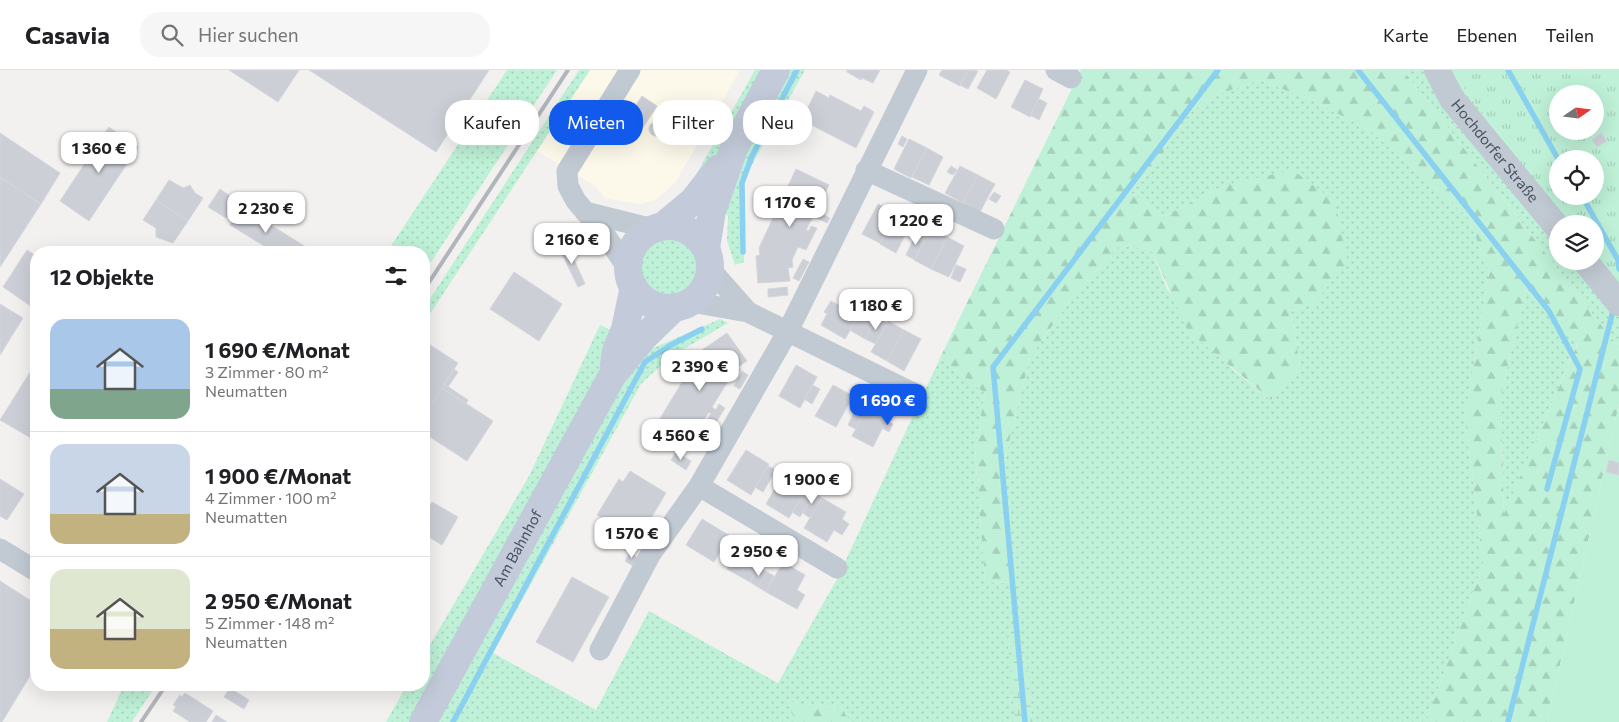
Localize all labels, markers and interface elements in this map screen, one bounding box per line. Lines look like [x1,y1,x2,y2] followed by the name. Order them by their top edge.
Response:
[140,12,490,57] search box
[25,20,110,49] text: Casavia
[158,21,186,49] icon: search
[198,23,299,46] text: Hier suchen
[1383,24,1428,46] text: Karte
[1456,24,1517,46] text: Ebenen
[1545,24,1594,46] text: Teilen
[1549,85,1604,140] north arrow
[1549,85,1604,270] map controls
[1448,95,1543,206] street label: Hochdorfer Straße
[445,100,539,145] chip: Kaufen
[549,100,643,145] chip: Mieten
[653,100,733,145] chip: Filter
[743,100,812,145] chip: Neu
[53,132,145,174] pin: 1 360 €
[72,138,126,157] text: 1 360 €
[1549,150,1604,205] button: locate
[744,186,836,228] pin: 1 170 €
[220,191,312,234] pin: 2 230 €
[764,192,816,211] text: 1 170 €
[238,198,294,217] text: 2 230 €
[870,204,962,246] pin: 1 220 €
[889,210,943,229] text: 1 220 €
[1549,215,1604,270] button: layers
[526,222,618,265] pin: 2 160 €
[545,229,599,248] text: 2 160 €
[382,262,410,290] icon: filters
[50,264,154,289] text: 12 Objekte
[830,288,922,331] pin: 1 180 €
[850,295,902,314] text: 1 180 €
[205,337,350,362] text: 1 690 €/Monat
[90,339,150,399] icon: home
[654,350,746,392] pin: 2 390 €
[672,356,728,375] text: 2 390 €
[205,362,328,381] text: 3 Zimmer · 80 m²
[205,381,287,400] text: Neumatten
[842,384,934,426] pin: 1 690 €
[861,390,915,409] text: 1 690 €
[635,418,727,461] pin: 4 560 €
[652,425,710,444] text: 4 560 €
[766,462,858,505] pin: 1 900 €
[205,463,351,488] text: 1 900 €/Monat
[90,464,150,524] icon: home
[784,469,840,488] text: 1 900 €
[205,488,336,507] text: 4 Zimmer · 100 m²
[489,506,545,589] street label: Am Bahnhof
[205,507,287,526] text: Neumatten
[586,516,678,559] pin: 1 570 €
[605,523,659,542] text: 1 570 €
[713,534,805,577] pin: 2 950 €
[731,541,787,560] text: 2 950 €
[205,588,352,613] text: 2 950 €/Monat
[90,589,150,649] icon: home
[205,613,334,632] text: 5 Zimmer · 148 m²
[205,632,287,651] text: Neumatten

